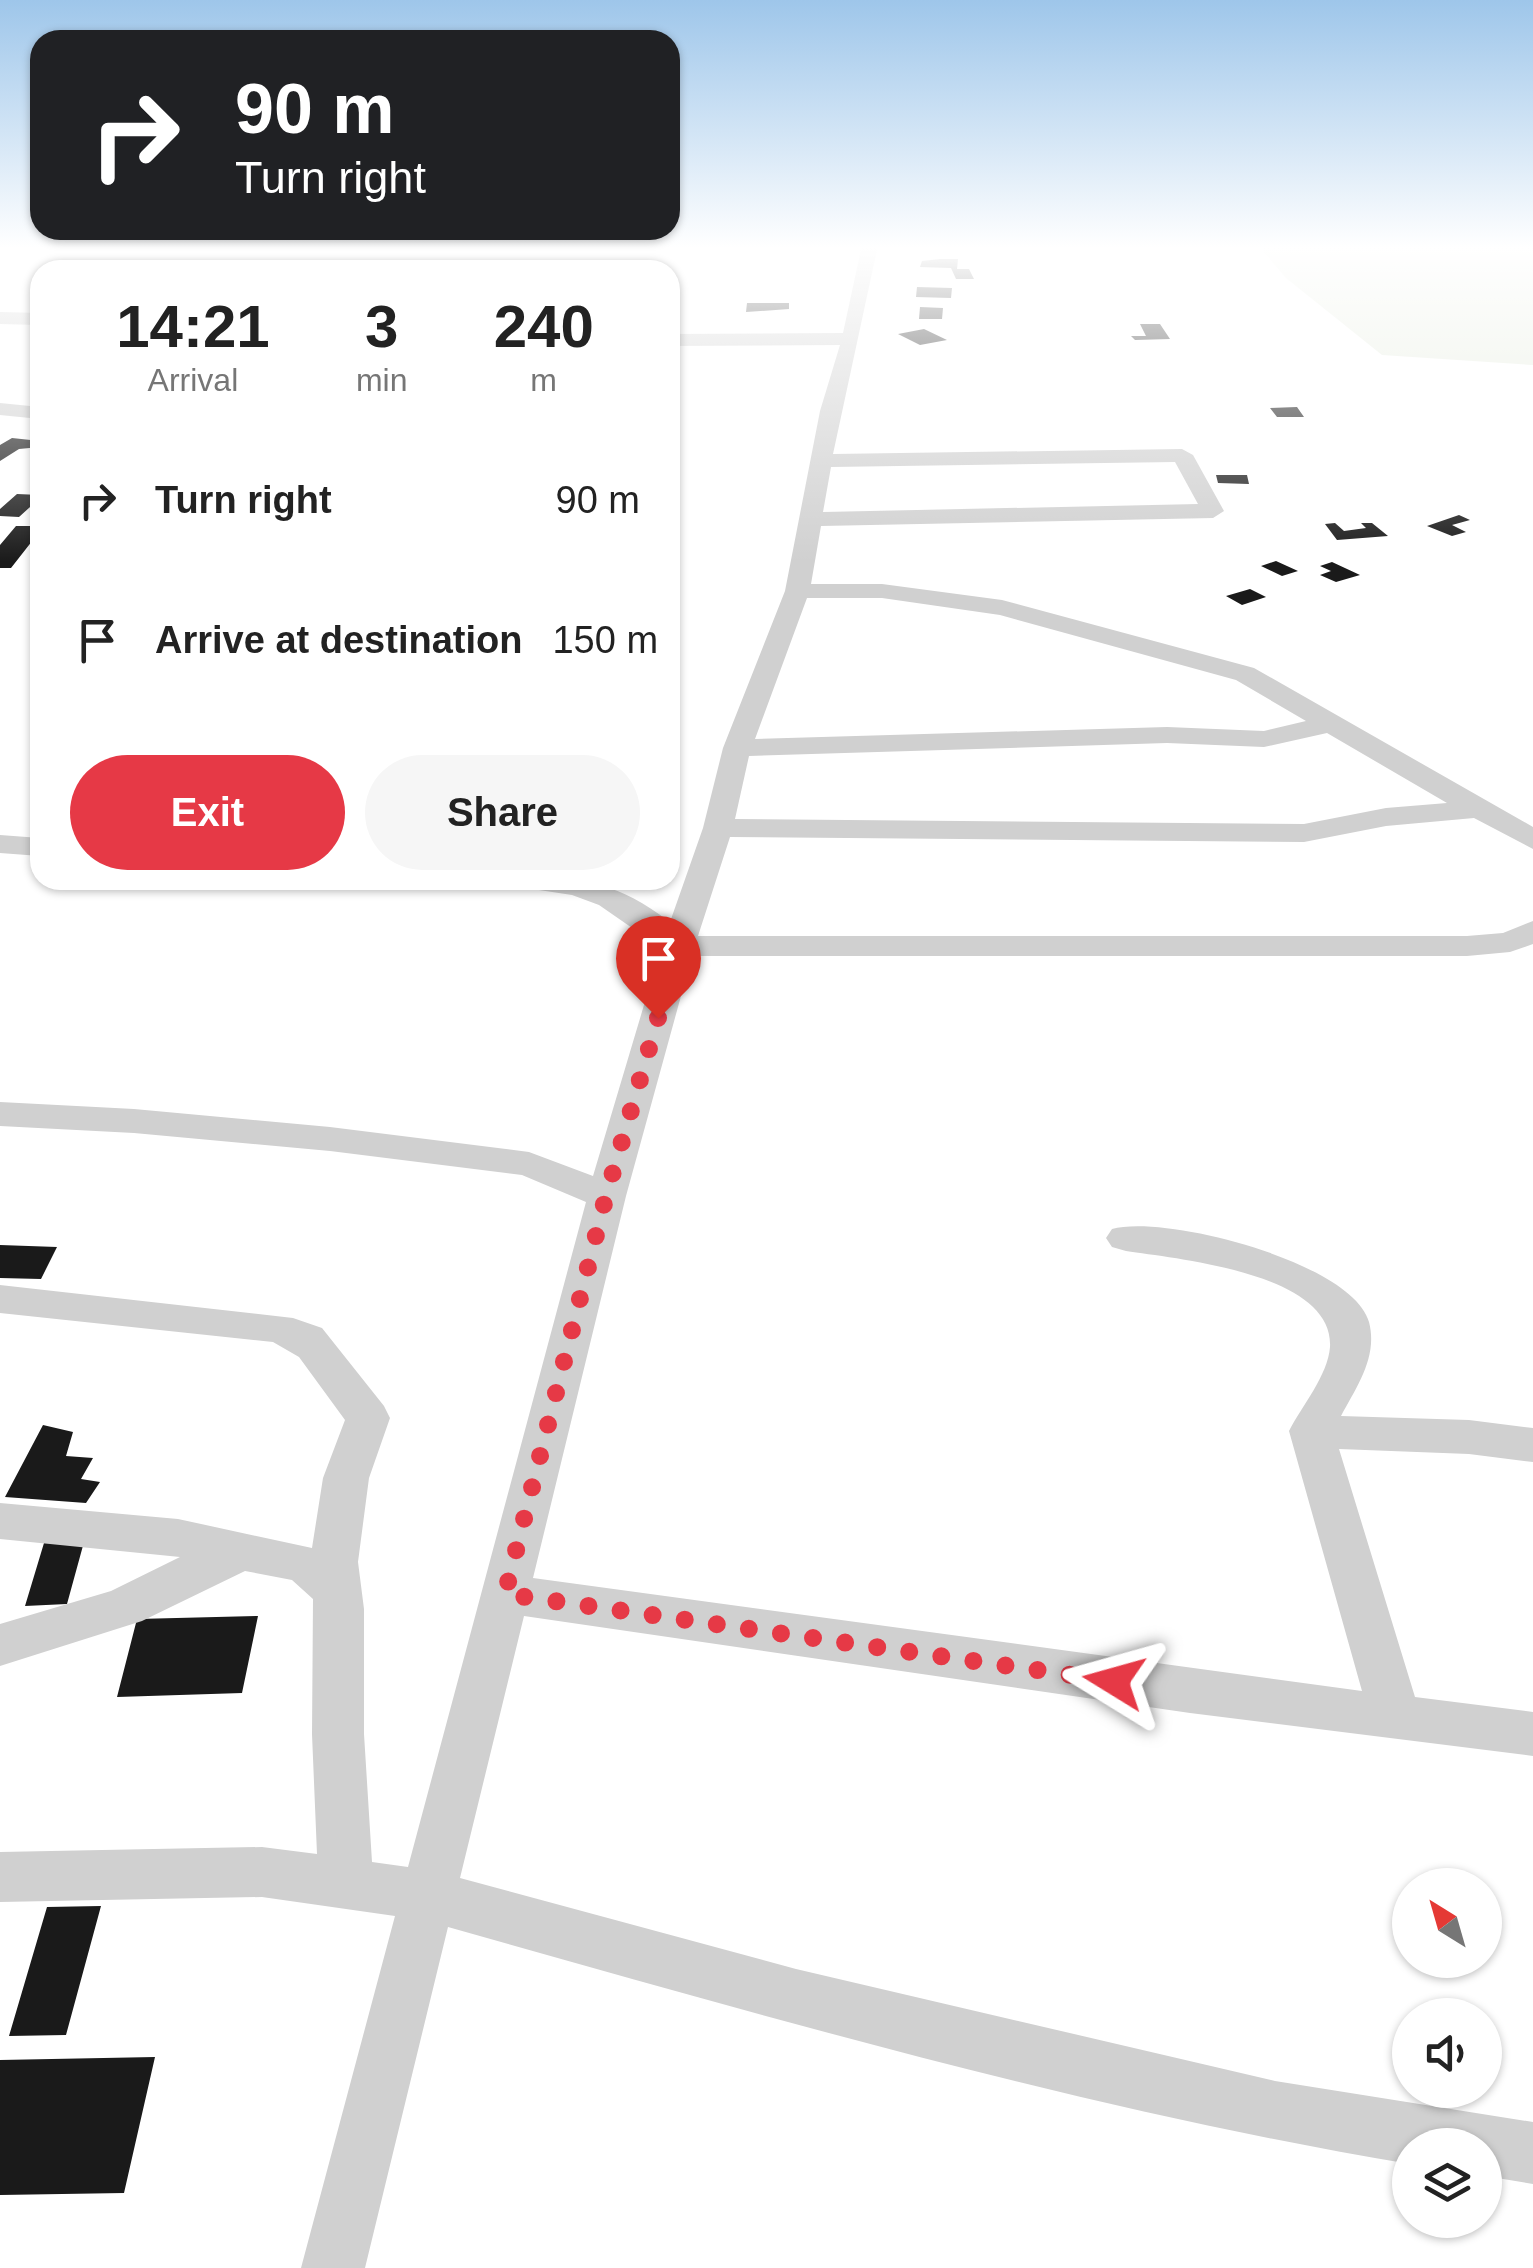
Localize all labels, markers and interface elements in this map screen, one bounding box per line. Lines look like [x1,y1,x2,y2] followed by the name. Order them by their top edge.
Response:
[70,70,200,200] icon: right
[235,70,395,148] text: 90 m
[235,152,426,203] text: Turn right
[116,293,270,360] text: 14:21
[365,293,398,360] text: 3
[494,293,594,360] text: 240
[148,362,238,398] text: Arrival
[356,362,407,398] text: min
[530,362,557,398] text: m
[70,473,125,528] icon: right
[155,479,332,521] text: Turn right
[556,479,640,521] text: 90 m
[70,613,125,668] icon: arrive
[155,619,522,661] text: Arrive at destination
[552,619,658,661] text: 150 m
[70,755,345,870] button: Exit
[365,755,640,870] button: Share
[616,916,701,1019] pin
[631,931,686,986] icon: arrive
[1062,1629,1166,1733] position arrow
[1392,1868,1502,1978] north arrow
[1392,1868,1502,2238] map controls
[1392,1998,1502,2108] button: sound
[1392,2128,1502,2238] button: layers

